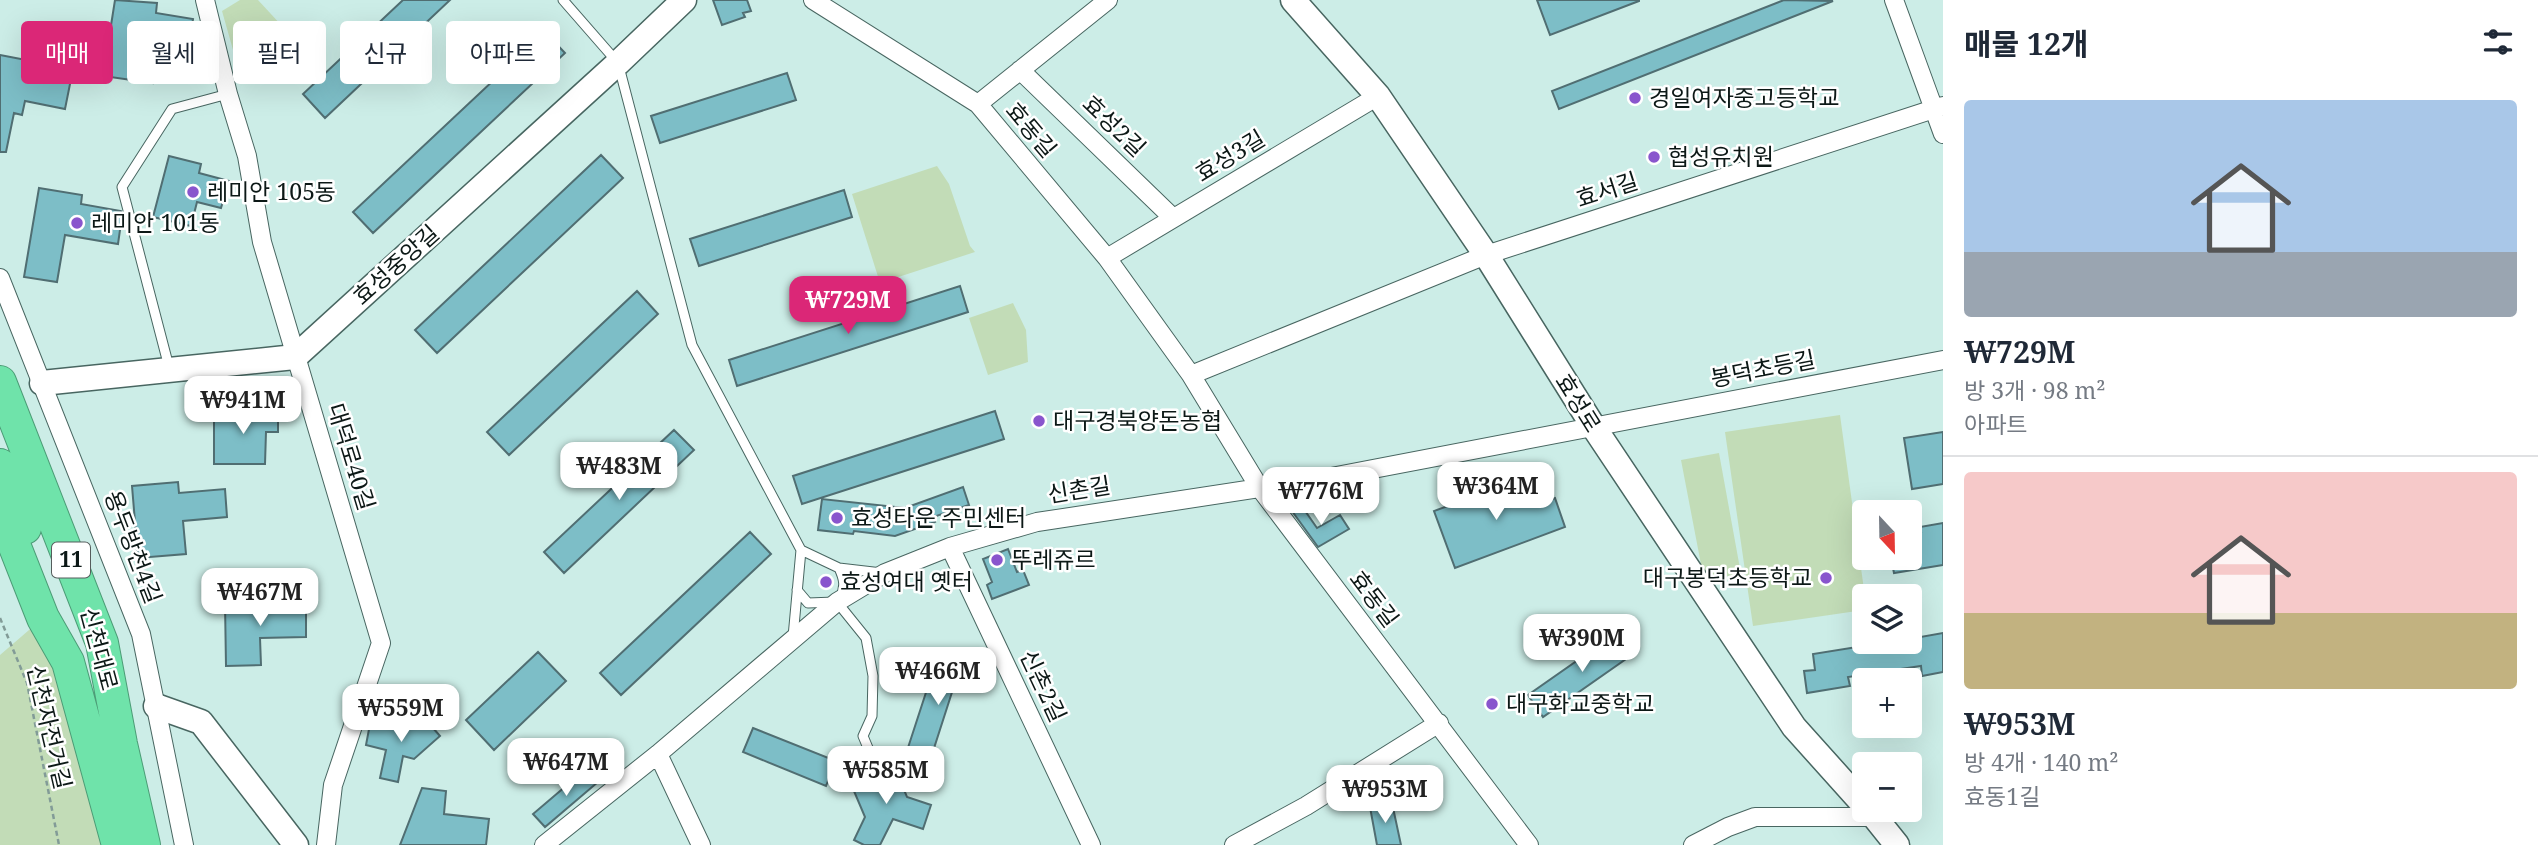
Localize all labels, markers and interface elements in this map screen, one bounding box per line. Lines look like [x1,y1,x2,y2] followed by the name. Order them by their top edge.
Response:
[21,21,113,84] chip: 매매
[127,21,219,84] chip: 월세
[233,21,326,84] chip: 필터
[340,21,432,84] chip: 신규
[446,21,560,84] chip: 아파트
[1964,23,2089,64] text: 매물 12개
[2479,23,2517,61] icon: filters
[1649,81,1839,113] place label: 경일여자중고등학교
[1076,87,1153,163] street label: 효성2길
[1627,90,1643,106] marker: 경일여자중고등학교
[999,95,1064,164] street label: 효동길
[1189,122,1270,189] street label: 효성3길
[1668,140,1774,172] place label: 협성유치원
[2178,145,2304,271] icon: home
[1646,149,1662,165] marker: 협성유치원
[1572,164,1642,214] street label: 효서길
[207,175,336,207] place label: 레미안 105동
[185,184,201,200] marker: 레미안 105동
[91,206,220,238] place label: 레미안 101동
[69,215,85,231] marker: 레미안 101동
[345,217,445,312] street label: 효성중앙길
[799,276,897,336] pin: ₩729M
[805,283,891,315] text: ₩729M
[1964,331,2075,372] text: ₩729M
[1708,342,1818,394] street label: 봉덕초등길
[1548,367,1609,438] street label: 효성로
[1964,374,2106,406] text: 방 3개 · 98 m²
[194,376,292,436] pin: ₩941M
[200,383,286,415] text: ₩941M
[321,399,383,514] street label: 대덕로40길
[1053,404,1222,436] place label: 대구경북양돈농협
[1964,408,2027,440] text: 아파트
[1031,413,1047,429] marker: 대구경북양돈농협
[570,442,668,502] pin: ₩483M
[576,449,662,481] text: ₩483M
[1447,462,1545,522] pin: ₩364M
[1045,468,1113,510] street label: 신촌길
[1272,468,1370,527] pin: ₩776M
[1453,469,1539,501] text: ₩364M
[1278,474,1364,506] text: ₩776M
[98,486,170,608] street label: 용두방천4길
[1852,500,1922,570] north arrow
[1852,500,1922,822] map controls
[851,501,1026,533] place label: 효성타운 주민센터
[829,510,845,526] marker: 효성타운 주민센터
[2178,517,2304,643] icon: home
[52,542,90,578] road number: 11
[1011,543,1096,575] place label: 뚜레쥬르
[989,552,1005,568] marker: 뚜레쥬르
[1643,561,1812,593] place label: 대구봉덕초등학교
[1343,563,1407,633] street label: 효동길
[840,565,973,597] place label: 효성여대 옛터
[211,568,309,628] pin: ₩467M
[1818,570,1834,586] marker: 대구봉덕초등학교
[818,574,834,590] marker: 효성여대 옛터
[217,575,303,607] text: ₩467M
[1852,584,1922,654] button: layers
[74,604,126,694] street label: 신천대로
[1533,614,1631,674] pin: ₩390M
[1539,621,1625,653] text: ₩390M
[1013,644,1075,727] street label: 신촌2길
[889,648,987,707] pin: ₩466M
[895,654,981,686] text: ₩466M
[20,661,80,792] street label: 신천자전거길
[1852,668,1922,738] button: +
[352,684,450,744] pin: ₩559M
[1506,687,1654,719] place label: 대구화교중학교
[358,691,444,723] text: ₩559M
[1484,696,1500,712] marker: 대구화교중학교
[1964,703,2075,744] text: ₩953M
[517,738,615,798] pin: ₩647M
[523,745,609,777] text: ₩647M
[837,746,935,806] pin: ₩585M
[1964,746,2118,778] text: 방 4개 · 140 m²
[1852,752,1922,822] button: −
[843,753,929,785] text: ₩585M
[1336,766,1434,825] pin: ₩953M
[1342,772,1428,804] text: ₩953M
[1964,780,2040,812] text: 효동1길

